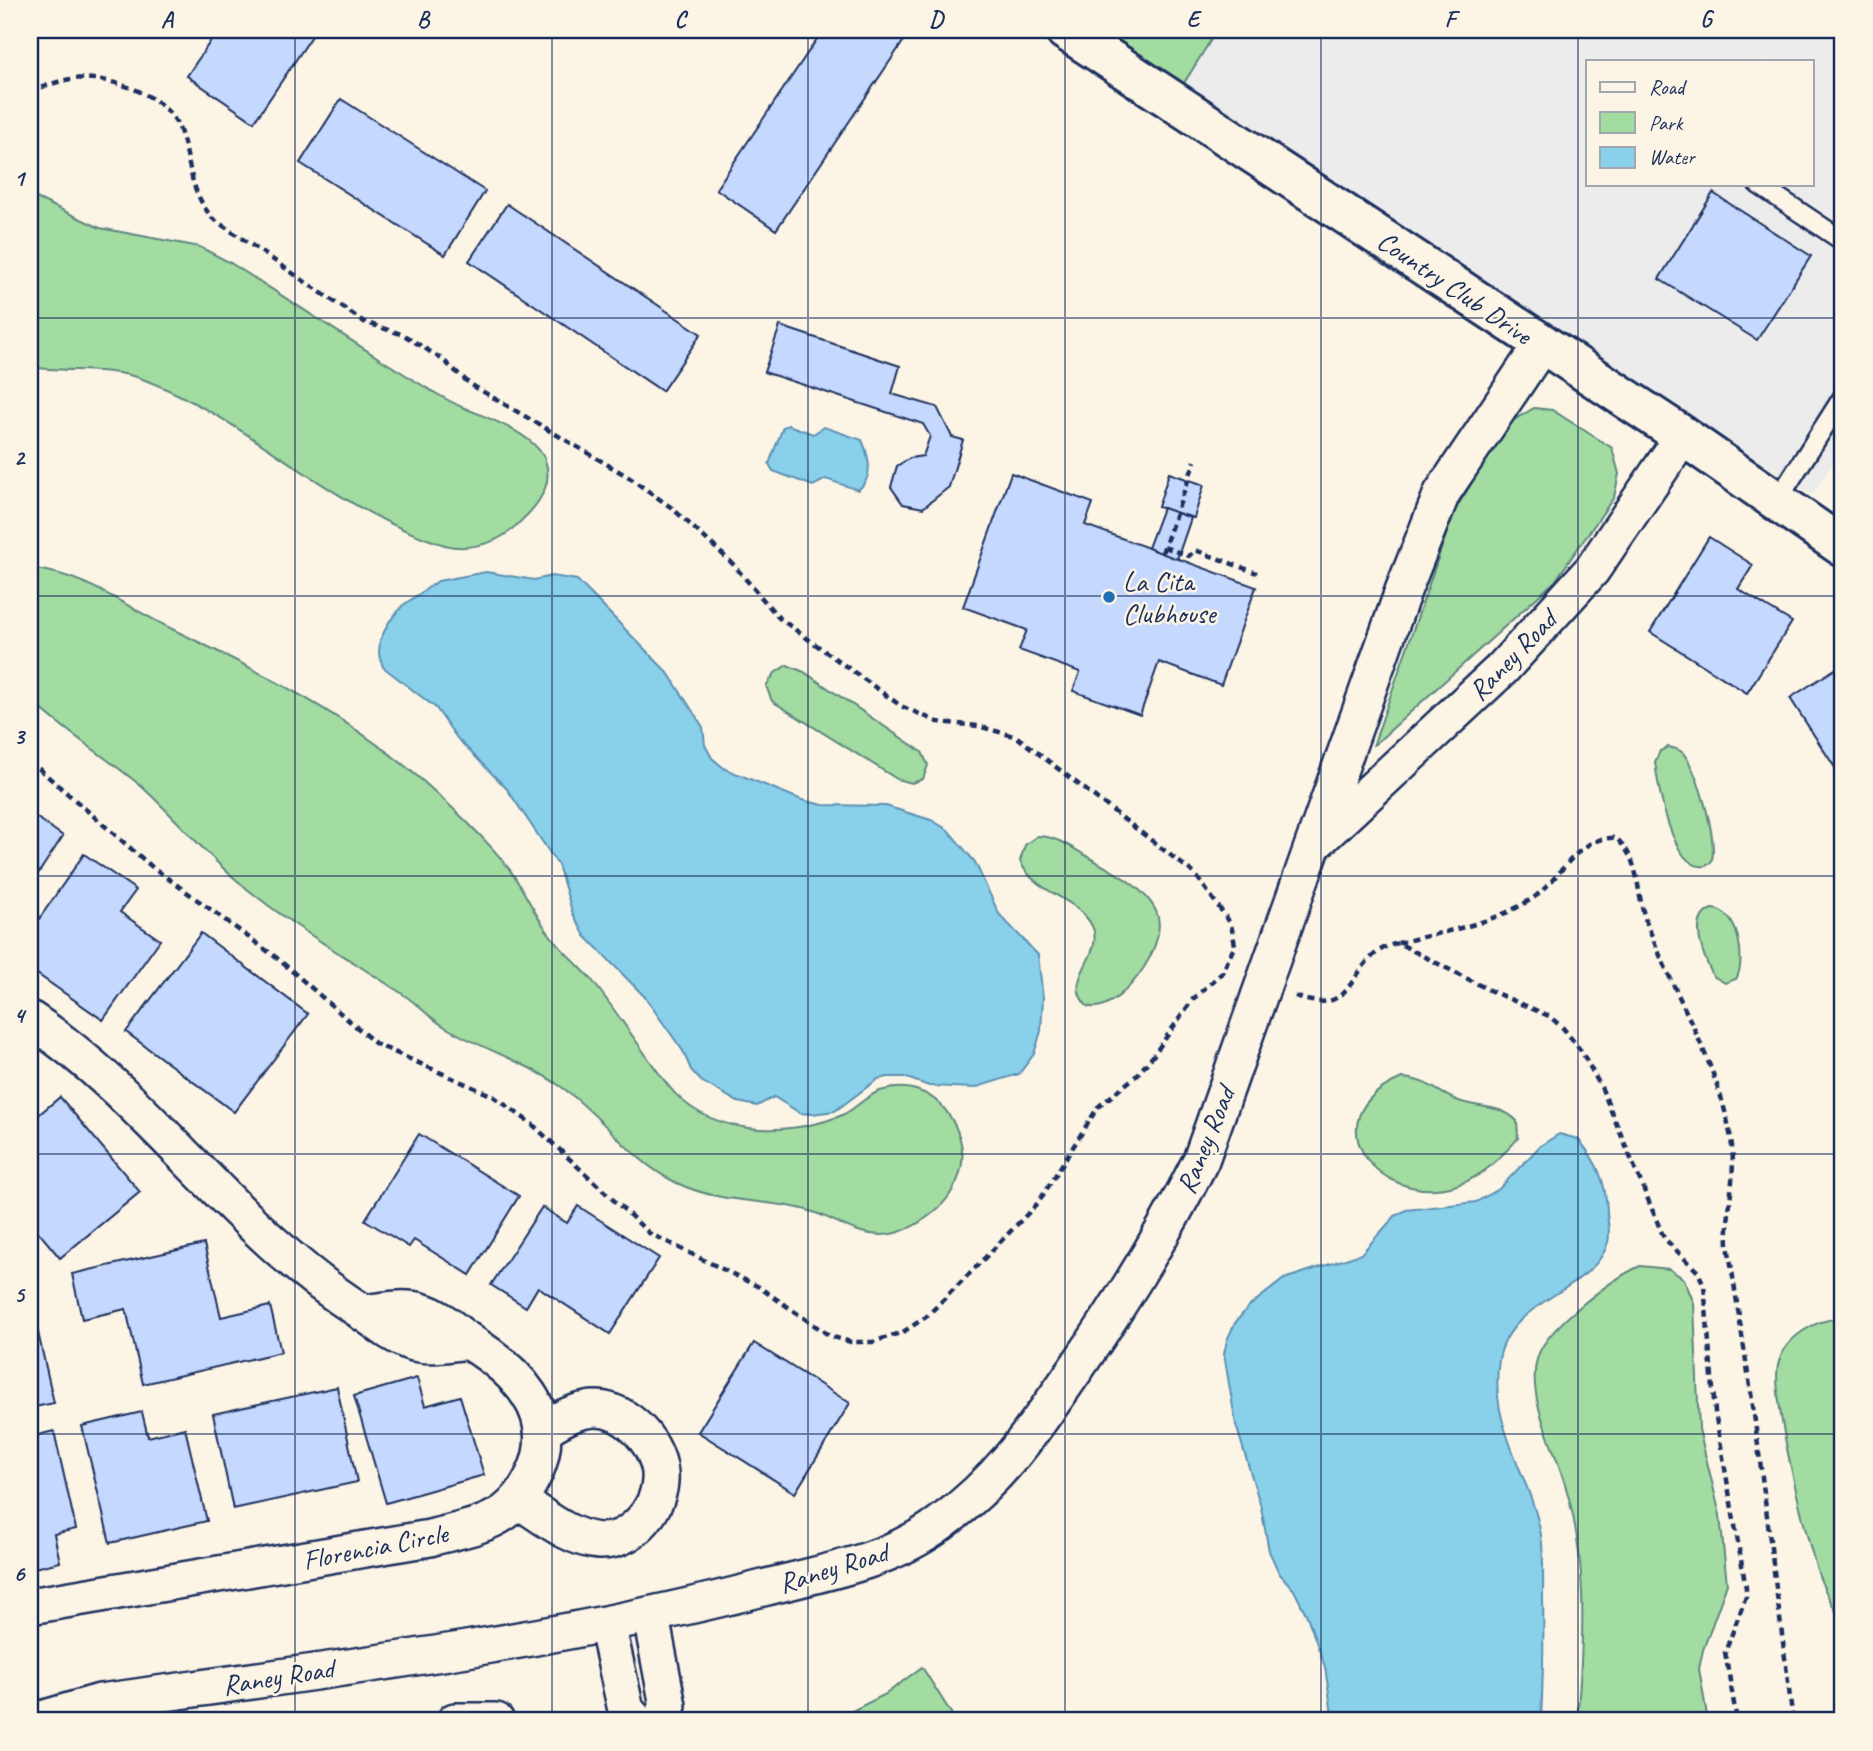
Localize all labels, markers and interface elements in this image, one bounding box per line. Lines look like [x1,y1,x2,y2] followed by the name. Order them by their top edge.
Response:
[161,5,175,34] text: A
[417,5,431,34] text: B
[675,5,689,34] text: C
[929,5,945,34] text: D
[1187,5,1203,34] text: E
[1445,5,1461,34] text: F
[1700,5,1715,34] text: G
[1586,60,1814,186] legend
[1649,74,1688,100] text: Road
[1649,110,1684,136] text: Park
[1649,144,1696,170] text: Water
[14,164,27,193] text: 1
[1371,223,1540,353] street label: Country Club Drive
[14,443,27,472] text: 2
[1123,564,1217,631] place label: La Cita Clubhouse
[1101,589,1117,605] marker: La Cita Clubhouse
[1461,600,1567,708] street label: Raney Road
[14,722,27,751] text: 3
[14,1001,27,1030] text: 4
[1168,1078,1244,1199] street label: Raney Road
[14,1280,26,1309] text: 5
[300,1515,452,1578] street label: Florencia Circle
[774,1533,896,1601] street label: Raney Road
[14,1559,27,1588] text: 6
[220,1650,340,1703] street label: Raney Road

